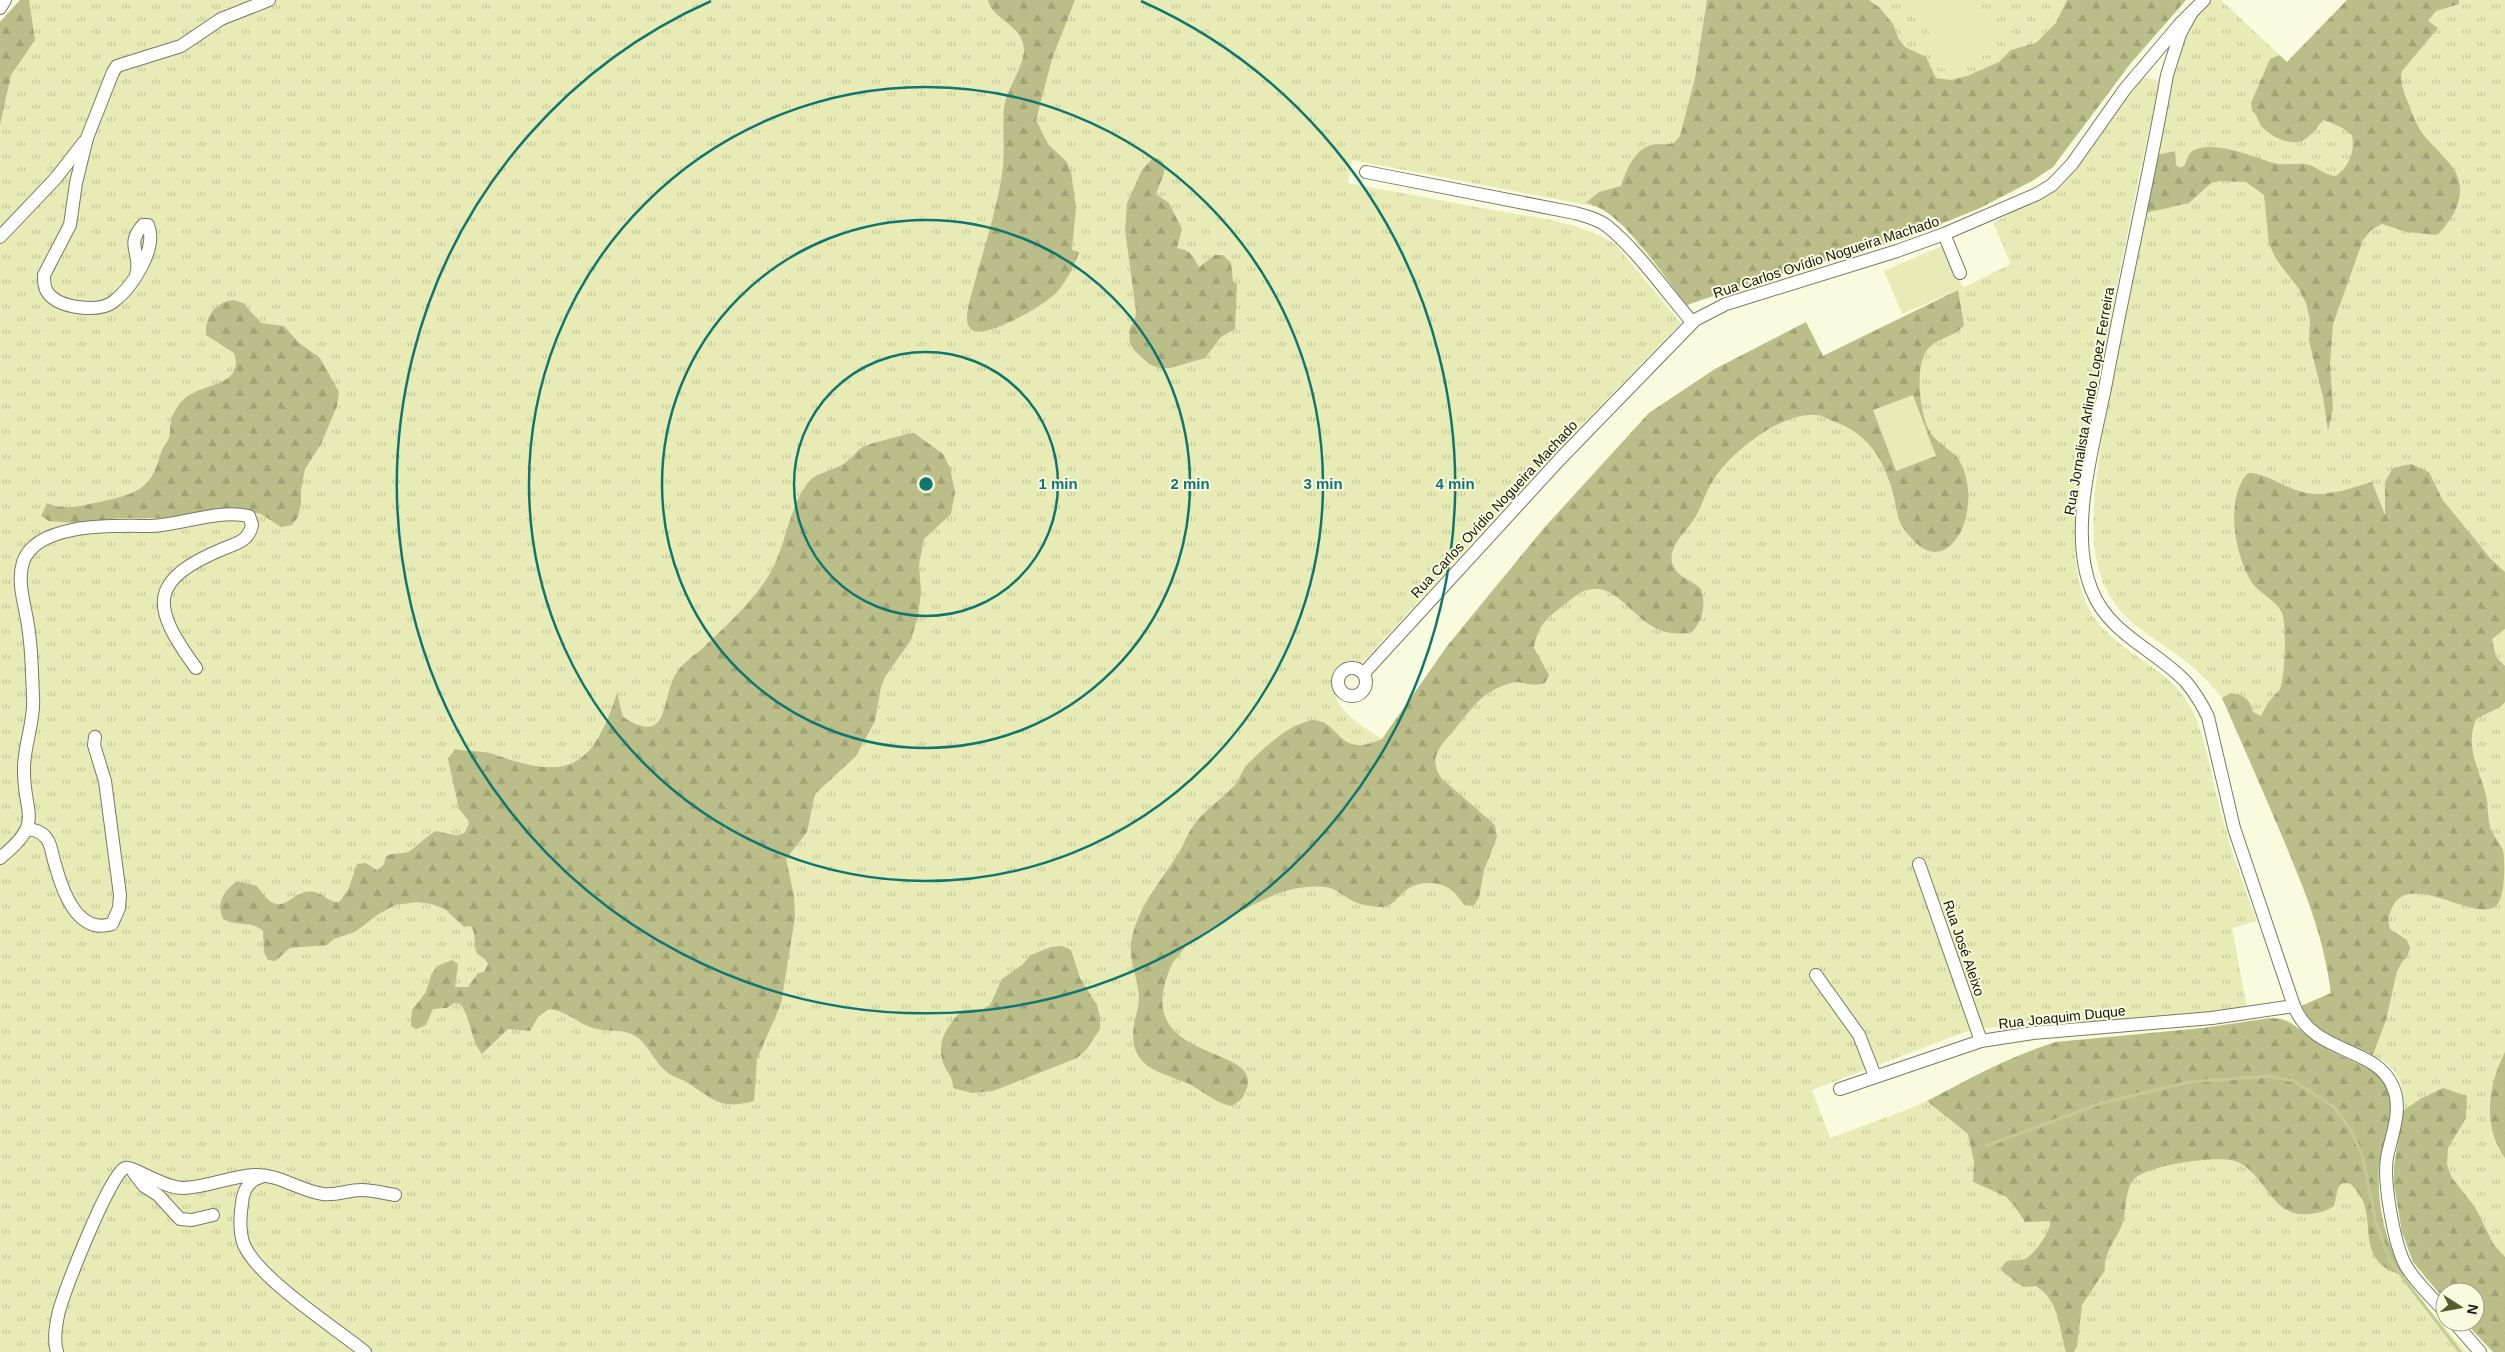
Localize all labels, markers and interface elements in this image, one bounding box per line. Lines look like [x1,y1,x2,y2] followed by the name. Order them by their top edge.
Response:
[1711,213,1941,301] street label: Rua Carlos Ovídio Nogueira Machado
[2061,286,2117,516] street label: Rua Jornalista Arlindo Lopez Ferreira
[1407,417,1581,601] street label: Rua Carlos Ovídio Nogueira Machado
[917,475,935,493] centre of rings
[1038,475,1078,492] text: 1 min
[1170,475,1210,492] text: 2 min
[1303,475,1343,492] text: 3 min
[1435,475,1475,492] text: 4 min
[1940,898,1988,998] street label: Rua José Aleixo
[1998,1002,2127,1032] street label: Rua Joaquim Duque
[2435,1282,2485,1332] north arrow
[2464,1303,2482,1316] text: N

